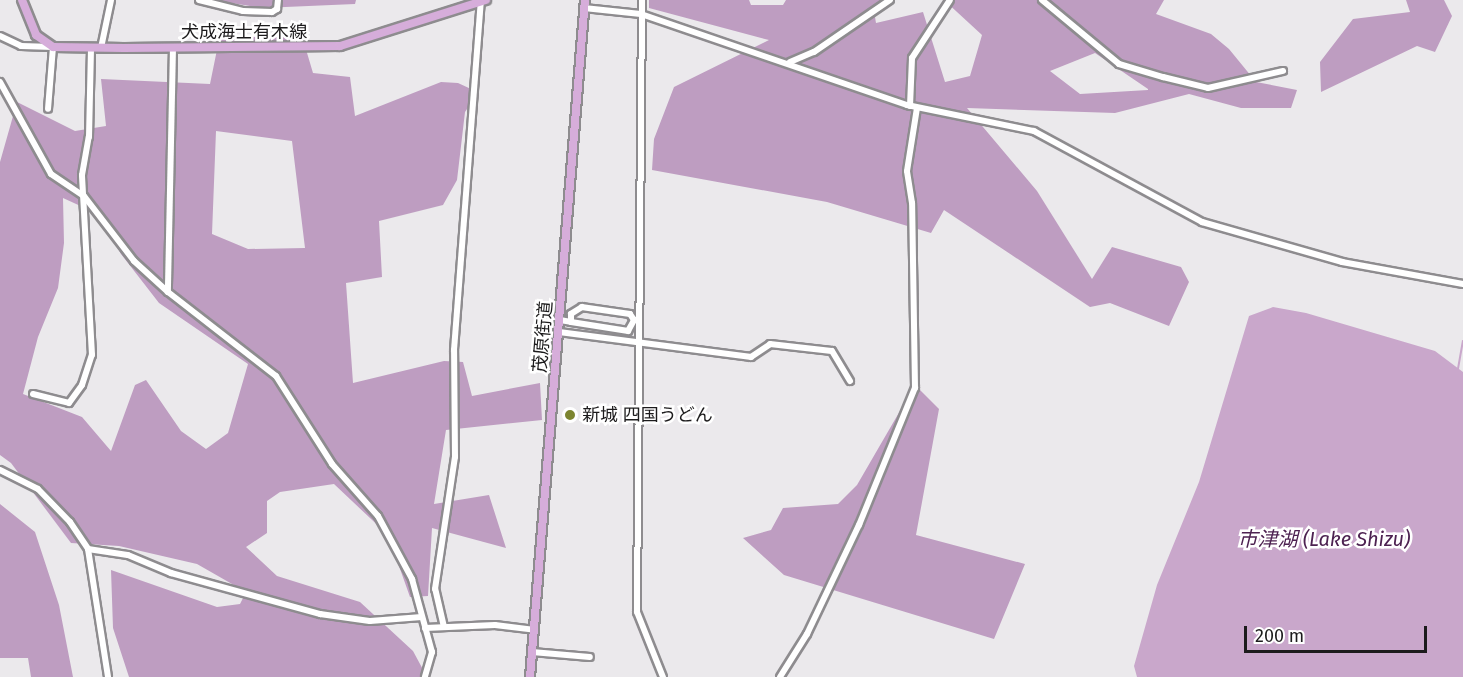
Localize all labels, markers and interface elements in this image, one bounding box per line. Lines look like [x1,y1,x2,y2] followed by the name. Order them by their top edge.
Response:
[181,21,307,43] street label: 犬成海士有木線
[529,300,557,374] street label: 茂原街道
[582,404,713,426] place label: 新城 四国うどん
[563,408,577,422] marker: 新城 四国うどん
[1238,527,1410,551] water label: 市津湖 (Lake Shizu)
[1247,614,1430,652] scale bar
[1255,625,1304,647] text: 200 m

